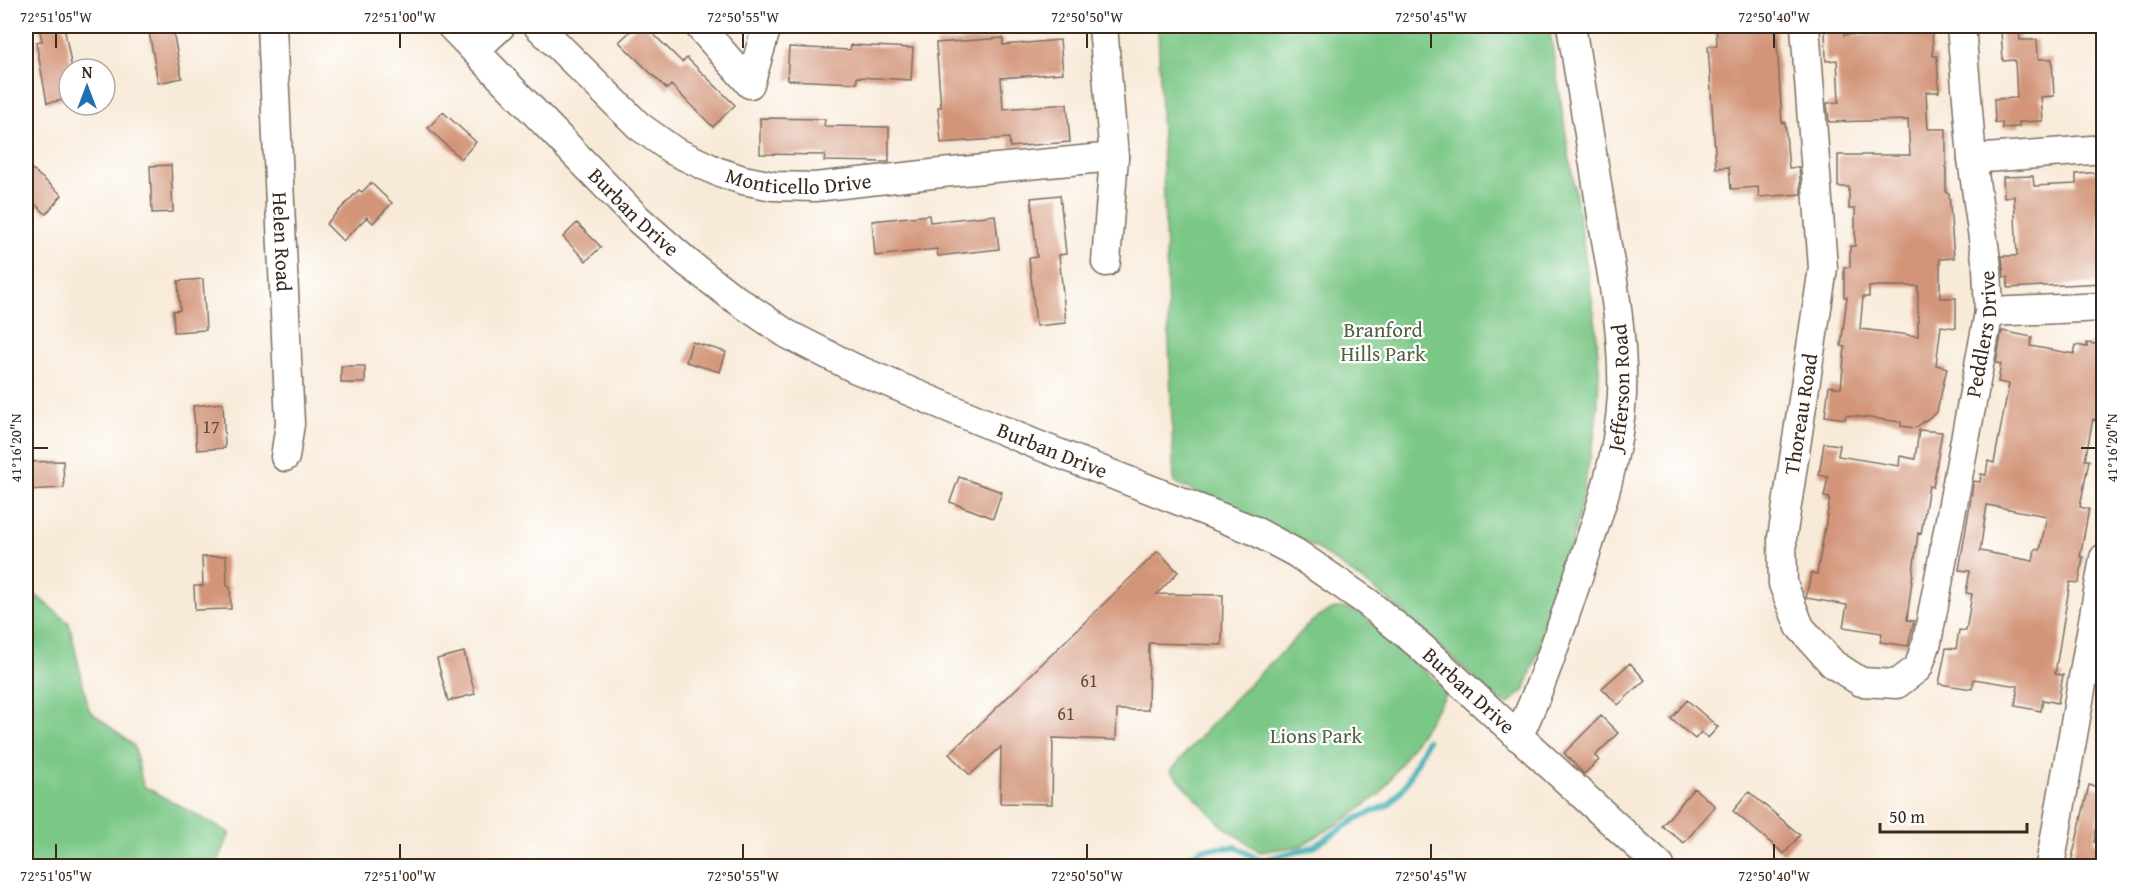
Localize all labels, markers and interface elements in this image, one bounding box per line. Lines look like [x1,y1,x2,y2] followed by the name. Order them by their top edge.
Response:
[20,6,92,27] text: 72°51'05"W
[364,6,436,27] text: 72°51'00"W
[707,6,779,27] text: 72°50'55"W
[1051,6,1123,27] text: 72°50'50"W
[1395,6,1467,27] text: 72°50'45"W
[1738,6,1810,27] text: 72°50'40"W
[57,57,117,117] north arrow
[82,60,93,84] text: N
[722,159,873,202] street label: Monticello Drive
[581,161,687,264] street label: Burban Drive
[265,191,300,293] street label: Helen Road
[1957,270,2004,400] street label: Peddlers Drive
[1340,314,1426,369] park label: Branford Hills Park
[1599,322,1637,457] street label: Jefferson Road
[1776,350,1826,477] street label: Thoreau Road
[5,413,26,482] text: 41°16'20"N
[202,413,220,440] house number: 17
[2101,413,2122,482] text: 41°16'20"N
[992,414,1112,486] street label: Burban Drive
[1416,640,1523,741] street label: Burban Drive
[1080,667,1098,694] house number: 61
[1057,700,1075,727] house number: 61
[1270,720,1362,751] park label: Lions Park
[1880,796,2027,834] scale bar
[1889,803,1925,830] text: 50 m
[20,865,92,886] text: 72°51'05"W
[364,865,436,886] text: 72°51'00"W
[707,865,779,886] text: 72°50'55"W
[1051,865,1123,886] text: 72°50'50"W
[1395,865,1467,886] text: 72°50'45"W
[1738,865,1810,886] text: 72°50'40"W

